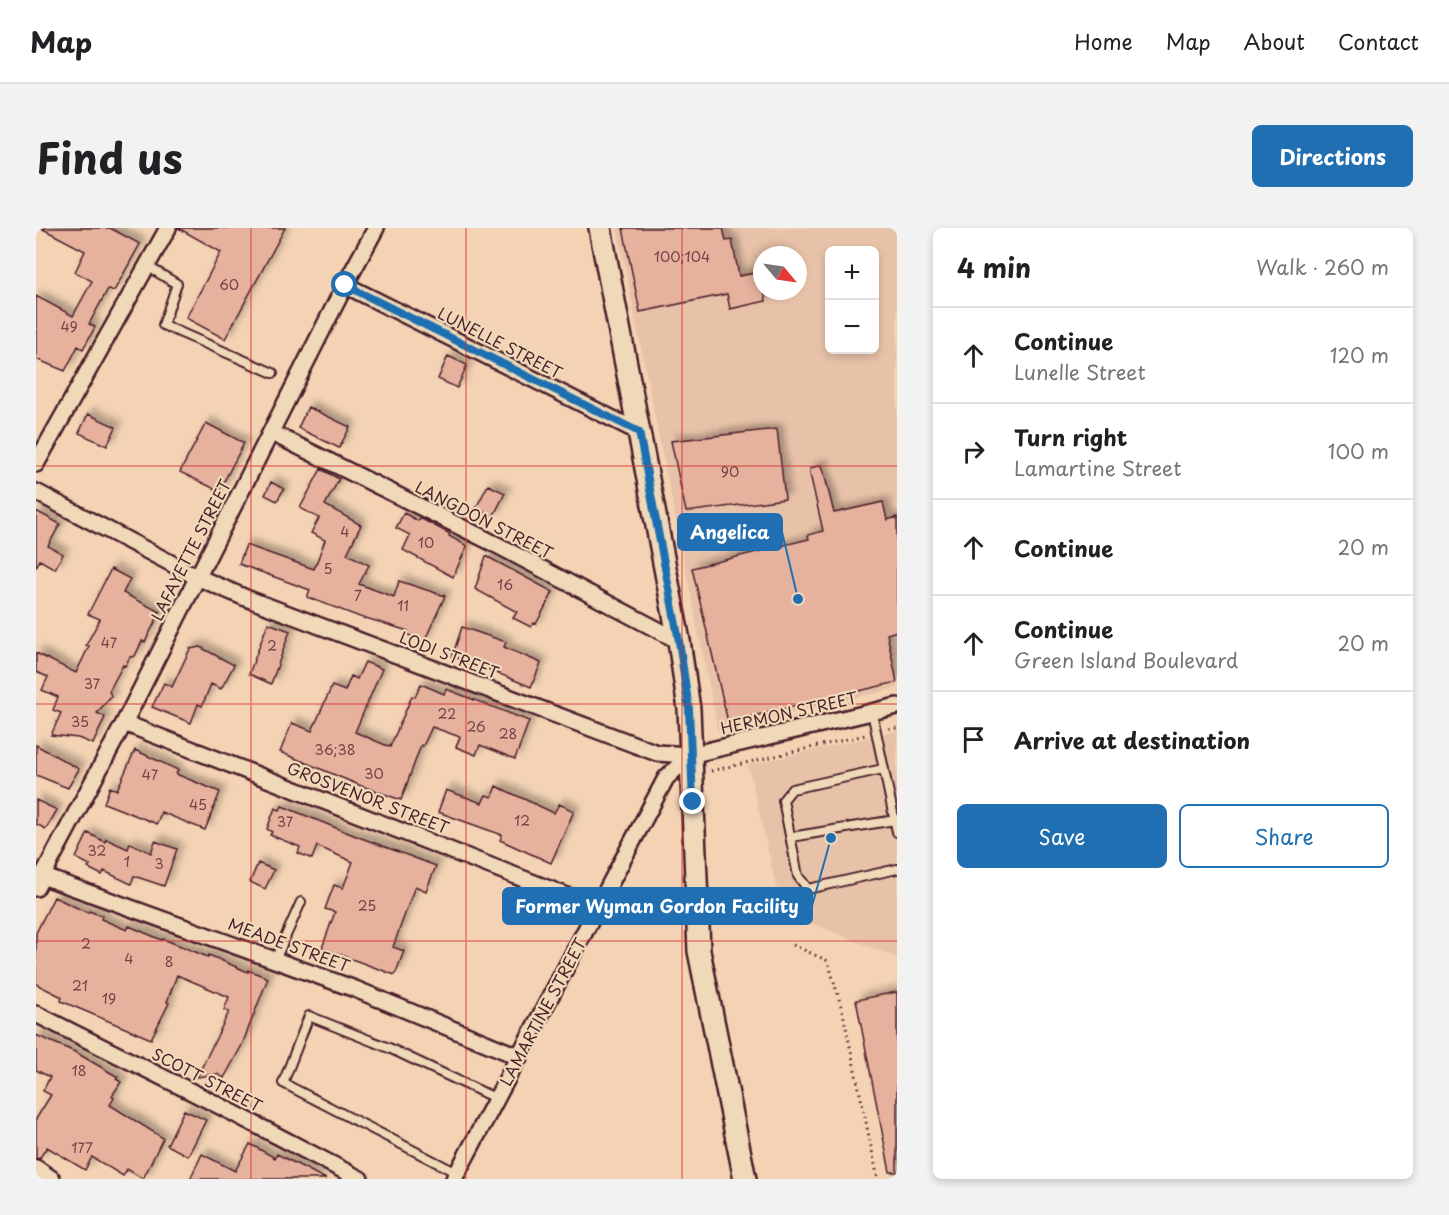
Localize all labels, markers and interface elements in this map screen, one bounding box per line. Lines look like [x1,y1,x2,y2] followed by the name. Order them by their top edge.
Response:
[30,20,92,63] text: Map
[1074,25,1133,57] text: Home
[1166,25,1211,57] text: Map
[1244,25,1305,57] text: About
[1338,25,1419,57] text: Contact
[36,125,183,188] text: Find us
[1252,125,1413,187] button: Directions
[654,246,710,267] house number: 100;104
[753,246,807,300] north arrow
[825,246,879,354] map controls
[825,246,879,300] button: +
[957,248,1031,287] text: 4 min
[1256,252,1389,282] text: Walk · 260 m
[331,271,357,297] route start
[219,274,239,295] house number: 60
[434,300,567,384] street label: LUNELLE STREET
[825,300,879,354] button: −
[60,316,78,337] house number: 49
[1014,324,1113,357] text: Continue
[957,339,990,372] icon: ahead
[1330,340,1389,370] text: 120 m
[1014,357,1146,387] text: Lunelle Street
[1014,420,1127,453] text: Turn right
[957,435,990,468] icon: right
[1328,436,1389,466] text: 100 m
[1014,453,1181,483] text: Lamartine Street
[721,461,739,482] house number: 90
[144,474,236,624] street label: LAFAYETTE STREET
[412,474,557,564] street label: LANGDON STREET
[678,514,782,550] callout: Angelica
[690,518,770,545] text: Angelica
[340,521,350,542] house number: 4
[957,531,990,564] icon: ahead
[1014,531,1113,564] text: Continue
[418,532,434,553] house number: 10
[1337,532,1389,562] text: 20 m
[323,558,333,579] house number: 5
[497,574,513,595] house number: 16
[354,585,362,606] house number: 7
[397,595,409,616] house number: 11
[1014,612,1113,645] text: Continue
[396,624,503,684] street label: LODI STREET
[957,627,990,660] icon: ahead
[1337,628,1389,658] text: 20 m
[101,632,118,653] house number: 47
[267,635,277,656] house number: 2
[1014,645,1238,675] text: Green Island Boulevard
[84,673,101,694] house number: 37
[718,685,860,739] street label: HERMON STREET
[438,703,456,724] house number: 22
[71,711,89,732] house number: 35
[466,716,486,737] house number: 26
[499,723,517,744] house number: 28
[957,723,990,756] icon: arrive
[1014,723,1250,756] text: Arrive at destination
[314,739,356,760] house number: 36;38
[284,755,453,839] street label: GROSVENOR STREET
[364,763,384,784] house number: 30
[142,764,159,785] house number: 47
[679,788,705,814] route end
[189,794,207,815] house number: 45
[957,804,1167,868] button: Save
[1179,804,1389,868] button: Share
[514,810,530,831] house number: 12
[277,811,294,832] house number: 37
[88,840,106,861] house number: 32
[124,851,130,872] house number: 1
[154,853,164,874] house number: 3
[503,888,812,924] callout: Former Wyman Gordon Facility
[515,892,799,919] text: Former Wyman Gordon Facility
[358,895,376,916] house number: 25
[225,911,354,977] street label: MEADE STREET
[81,933,91,954] house number: 2
[493,933,591,1090] street label: LAMARTINE STREET
[124,948,134,969] house number: 4
[165,951,173,972] house number: 8
[72,975,88,996] house number: 21
[102,988,116,1009] house number: 19
[148,1041,267,1117] street label: SCOTT STREET
[71,1060,87,1081] house number: 18
[71,1137,93,1158] house number: 177

